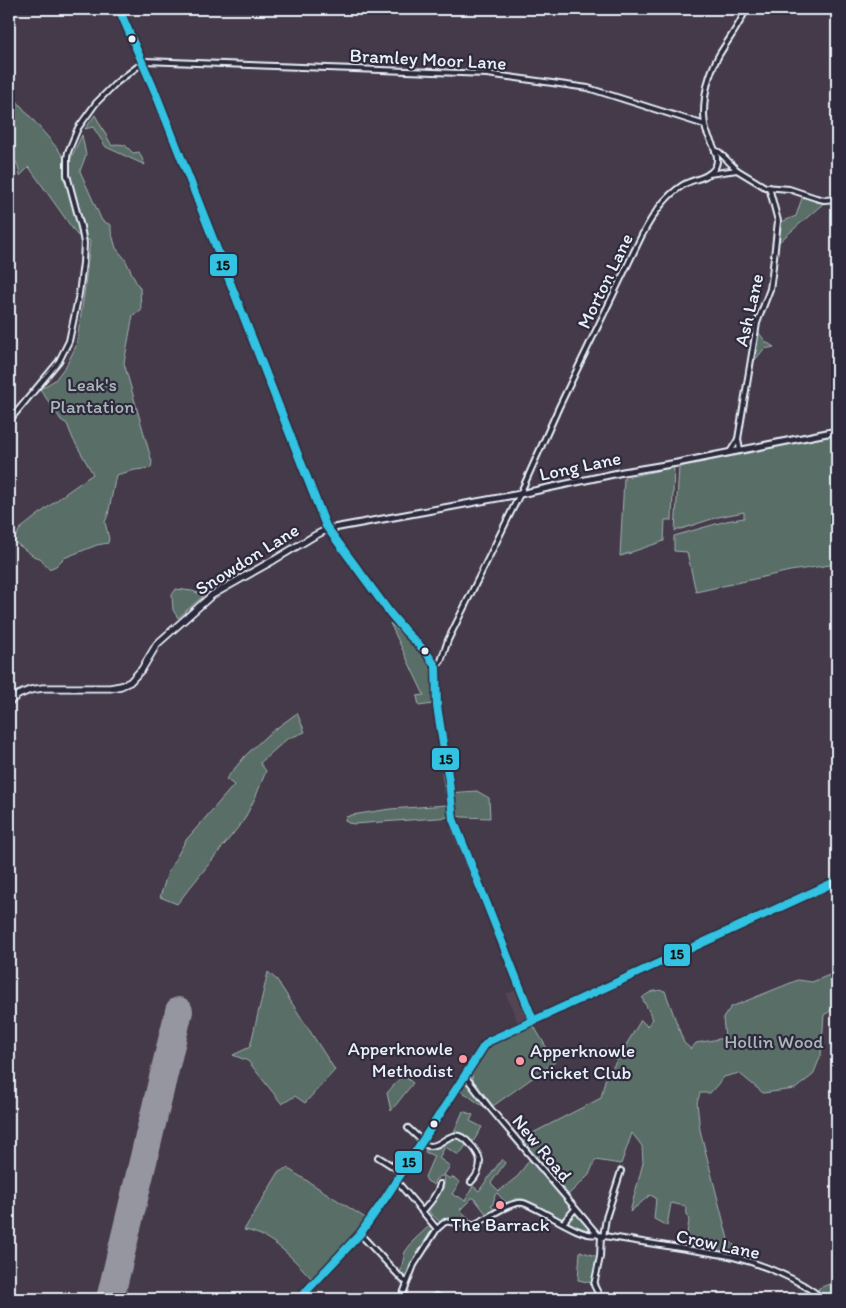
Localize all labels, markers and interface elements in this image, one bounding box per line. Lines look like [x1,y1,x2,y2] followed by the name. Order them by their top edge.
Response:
[127,34,137,44] unlabelled marker
[349,43,507,75] street label: Bramley Moor Lane
[572,230,638,332] street label: Morton Lane
[209,253,238,277] line badge: 15
[216,257,231,274] text: 15
[729,271,769,349] street label: Ash Lane
[50,373,134,418] park label: Leak's Plantation
[537,446,623,486] street label: Long Lane
[191,518,303,600] street label: Snowdon Lane
[420,646,430,656] unlabelled marker
[431,747,460,771] line badge: 15
[439,751,454,768] text: 15
[663,943,691,967] line badge: 15
[670,946,685,963] text: 15
[724,1030,824,1053] park label: Hollin Wood
[348,1037,453,1082] place label: Apperknowle Methodist
[530,1039,635,1084] place label: Apperknowle Cricket Club
[457,1053,469,1065] marker: Apperknowle Methodist
[514,1055,526,1067] marker: Apperknowle Cricket Club
[507,1110,577,1186] street label: New Road
[429,1119,439,1129] unlabelled marker
[394,1150,423,1174] line badge: 15
[402,1154,417,1171] text: 15
[494,1199,506,1211] marker: The Barrack
[451,1213,550,1236] place label: The Barrack
[674,1224,762,1264] street label: Crow Lane

